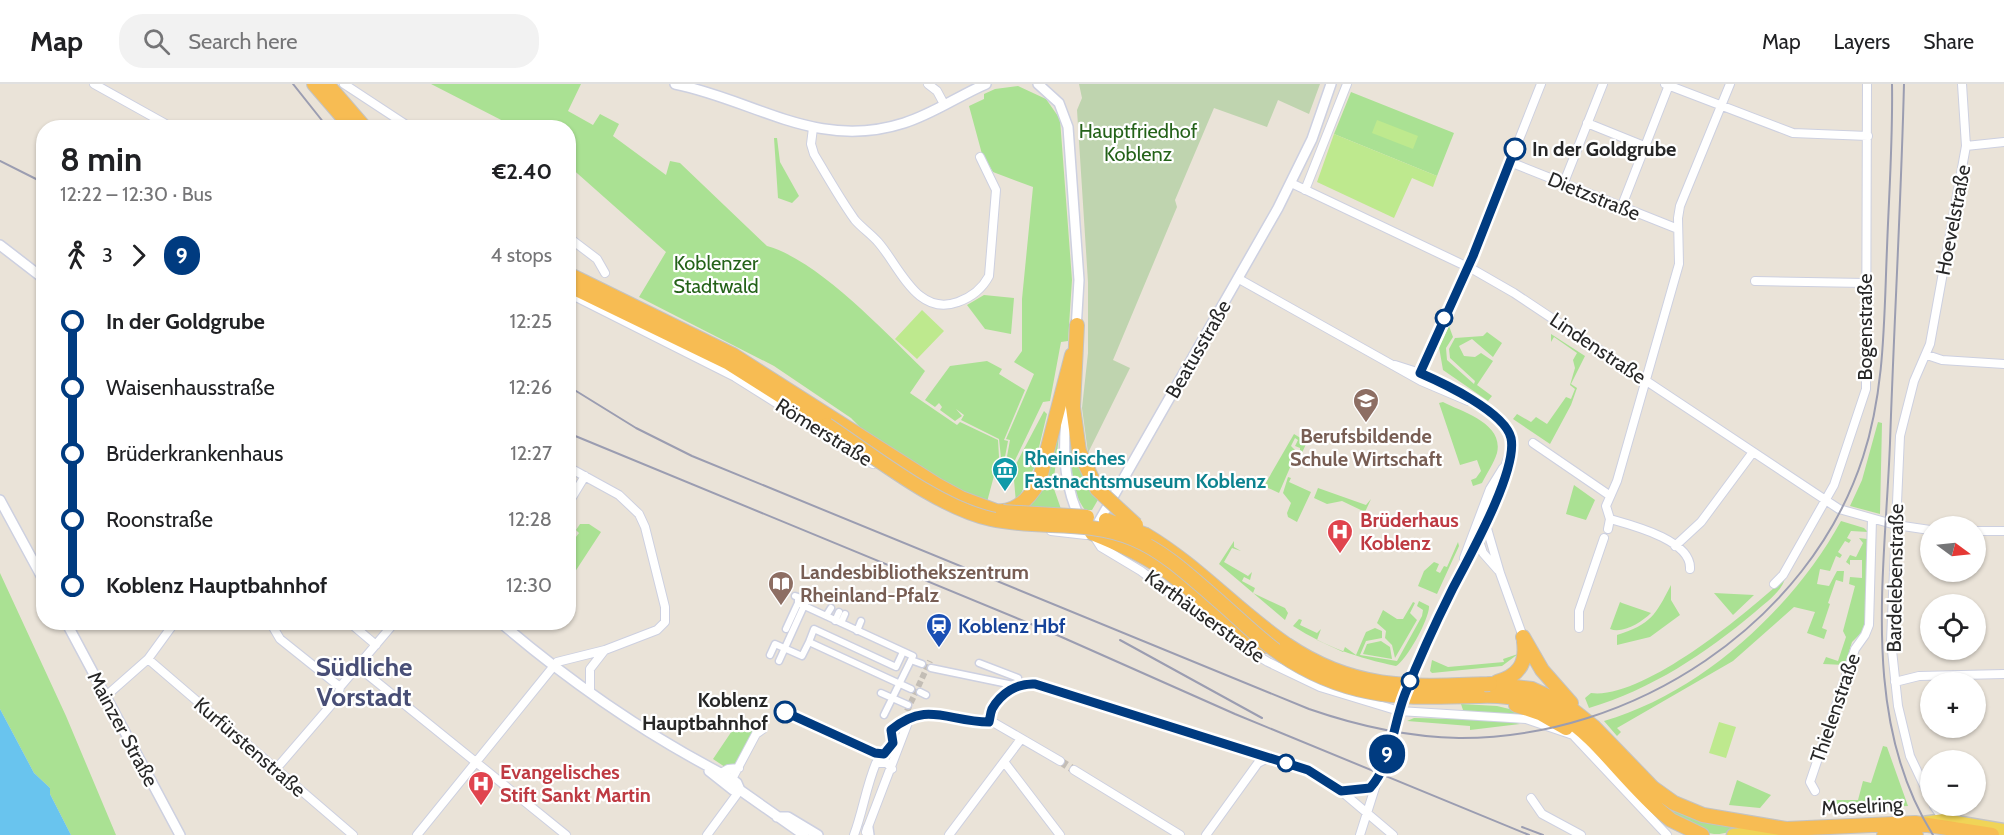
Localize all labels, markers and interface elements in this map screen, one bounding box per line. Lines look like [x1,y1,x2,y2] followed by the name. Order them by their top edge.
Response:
[119,14,539,68] search box
[30,24,83,58] text: Map
[140,25,173,58] icon: search
[188,28,297,55] text: Search here
[1762,29,1801,54] text: Map
[1834,29,1890,54] text: Layers
[1923,29,1974,54] text: Share
[1079,119,1198,166] park label: Hauptfriedhof Koblenz
[1532,137,1676,161] place label: In der Goldgrube
[1504,138,1526,160] marker: In der Goldgrube
[60,139,142,179] text: 8 min
[492,158,552,185] text: €2.40
[1931,163,1975,277] street label: Hoevelstraße
[1544,167,1644,225] street label: Dietzstraße
[60,182,212,206] text: 12:22 – 12:30 · Bus
[60,239,93,272] icon: walk
[122,239,155,272] icon: forward
[102,243,113,267] text: 3
[176,243,188,268] text: 9
[491,243,552,267] text: 4 stops
[673,251,759,298] park label: Koblenzer Stadtwald
[1853,274,1877,380] street label: Bogenstraße
[1160,296,1236,402] street label: Beatusstraße
[1546,307,1650,389] street label: Lindenstraße
[106,308,265,335] text: In der Goldgrube
[510,309,552,333] text: 12:25
[1435,309,1453,327] unlabelled marker
[106,374,275,401] text: Waisenhausstraße
[509,375,552,399] text: 12:26
[1351,386,1381,424] school or university icon: Berufsbildende Schule Wirtschaft
[771,393,877,471] street label: Römerstraße
[1290,424,1442,471] place label: Berufsbildende Schule Wirtschaft
[106,440,283,467] text: Brüderkrankenhaus
[510,441,552,465] text: 12:27
[1024,446,1267,493] place label: Rheinisches Fastnachtsmuseum Koblenz
[990,455,1020,493] museum icon: Rheinisches Fastnachtsmuseum Koblenz
[1882,503,1908,653] street label: Bardelebenstraße
[106,506,213,533] text: Roonstraße
[508,507,552,531] text: 12:28
[1360,508,1459,555] place label: Brüderhaus Koblenz
[1920,516,1986,582] north arrow
[1920,516,1986,816] map controls
[1325,517,1355,555] hospital icon: Brüderhaus Koblenz
[800,560,1029,607] place label: Landesbibliothekszentrum Rheinland-Pfalz
[1140,564,1270,668] street label: Karthäuserstraße
[766,569,796,607] library icon: Landesbibliothekszentrum Rheinland-Pfalz
[106,572,327,599] text: Koblenz Hauptbahnhof
[506,573,552,597] text: 12:30
[1920,594,1986,660] button: locate
[924,611,954,649] station icon: Koblenz Hbf
[958,614,1066,638] place label: Koblenz Hbf
[1805,650,1865,766] street label: Thielenstraße
[316,651,412,713] district label: Südliche Vorstadt
[83,667,163,791] street label: Mainzer Straße
[1401,672,1419,690] unlabelled marker
[1920,672,1986,738] button: +
[642,688,769,735] place label: Koblenz Hauptbahnhof
[189,692,311,802] street label: Kurfürstenstraße
[774,701,796,723] marker: Koblenz Hauptbahnhof
[1368,734,1406,774] line badge: 9
[1381,742,1393,767] text: 9
[1920,750,1986,816] button: −
[1277,754,1295,772] unlabelled marker
[500,760,651,807] place label: Evangelisches Stift Sankt Martin
[466,769,496,807] hospital icon: Evangelisches Stift Sankt Martin
[1820,792,1905,820] street label: Moselring

